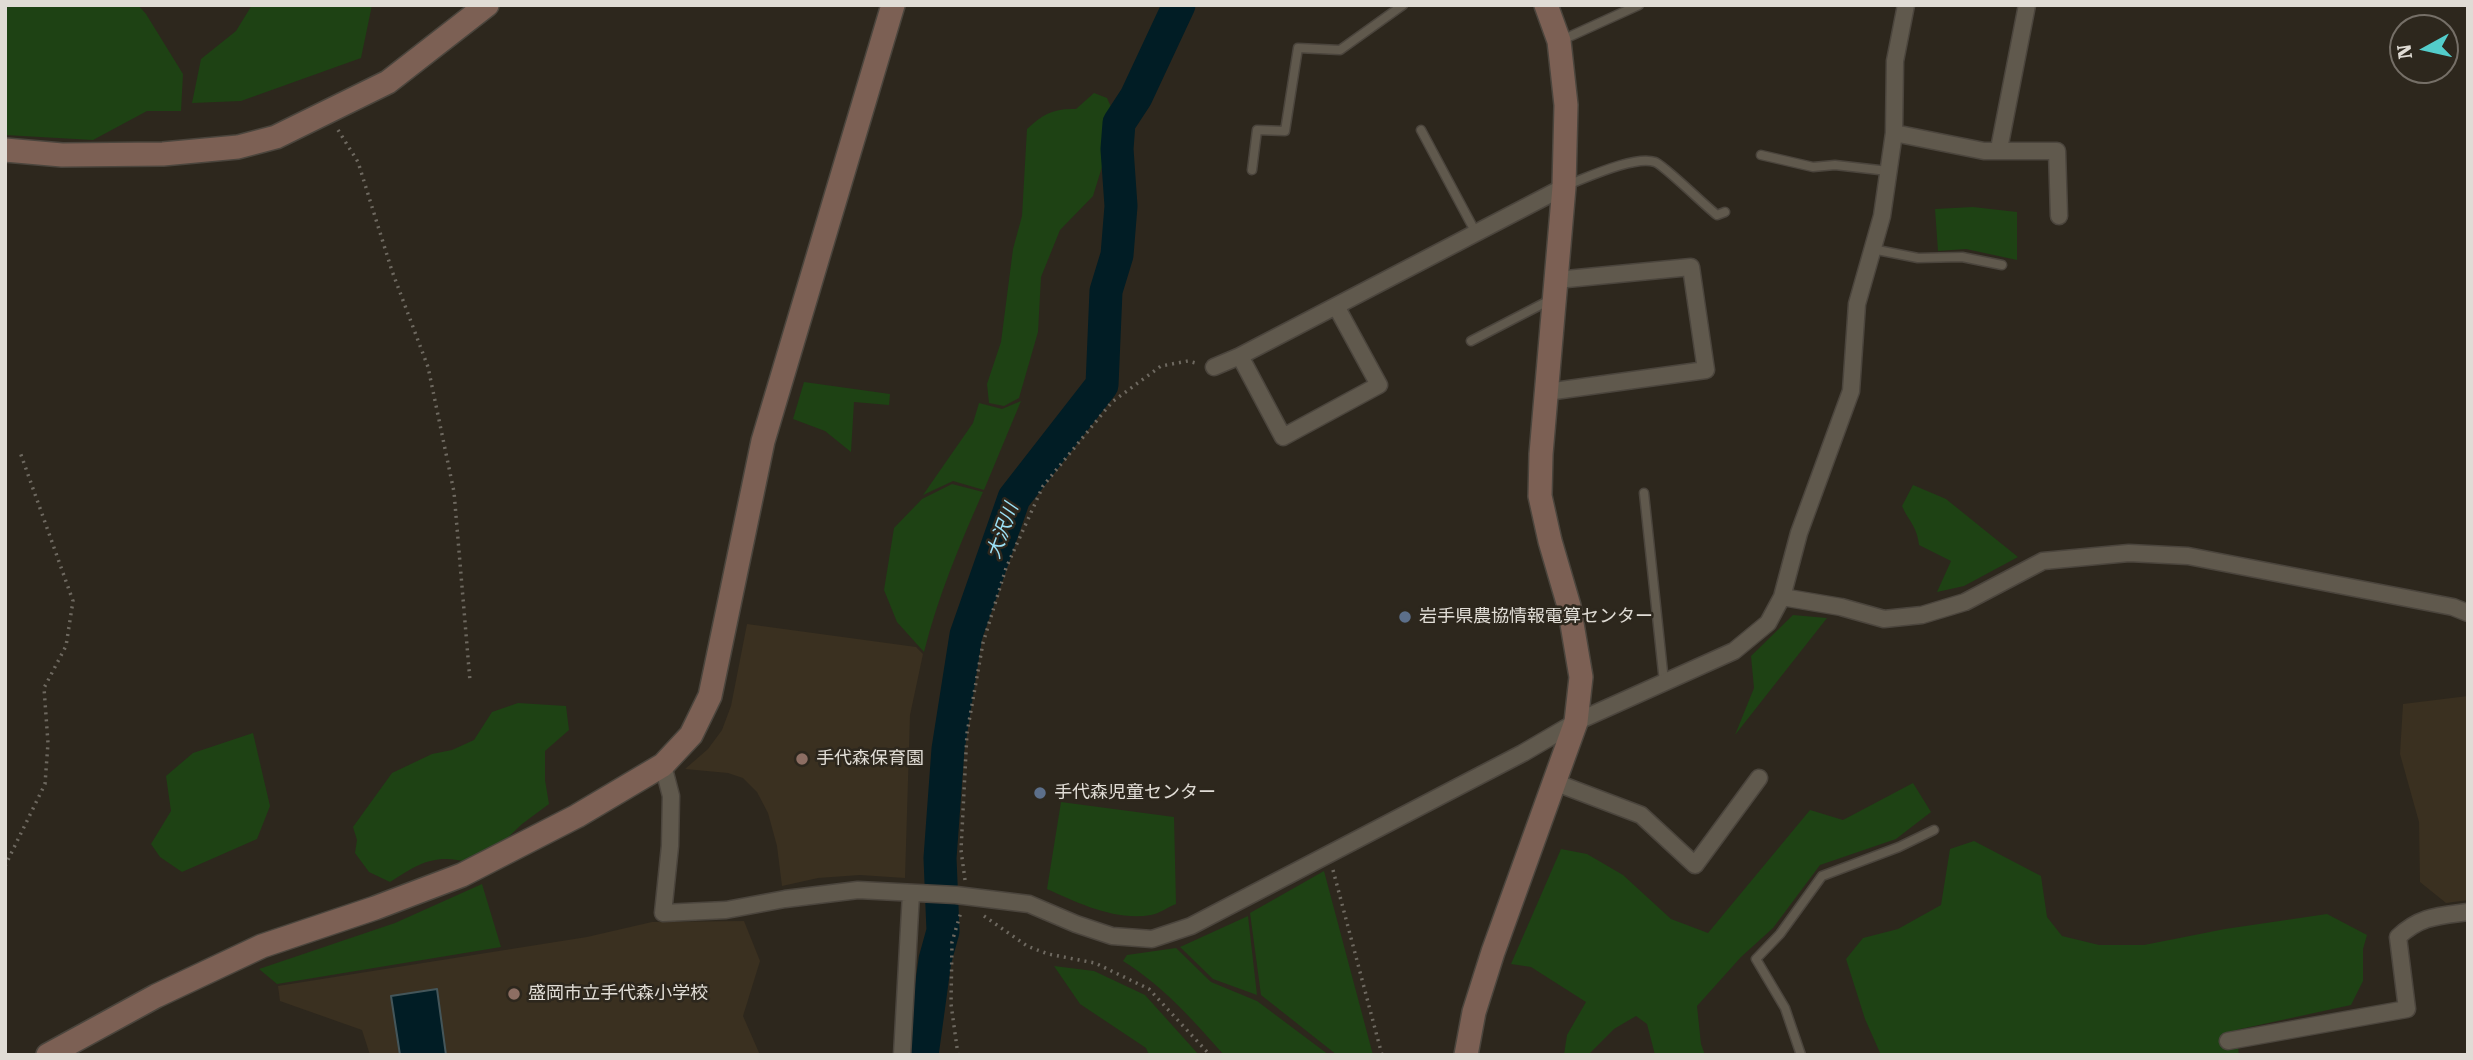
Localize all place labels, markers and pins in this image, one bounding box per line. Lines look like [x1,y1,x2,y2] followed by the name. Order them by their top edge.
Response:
[1419,606,1653,628] place label: 岩手県農協情報電算センター
[1397,609,1413,625] marker: 岩手県農協情報電算センター
[816,748,924,770] place label: 手代森保育園
[794,751,810,767] marker: 手代森保育園
[1054,782,1216,804] place label: 手代森児童センター
[1032,785,1048,801] marker: 手代森児童センター
[528,983,708,1005] place label: 盛岡市立手代森小学校
[506,986,522,1002] marker: 盛岡市立手代森小学校

